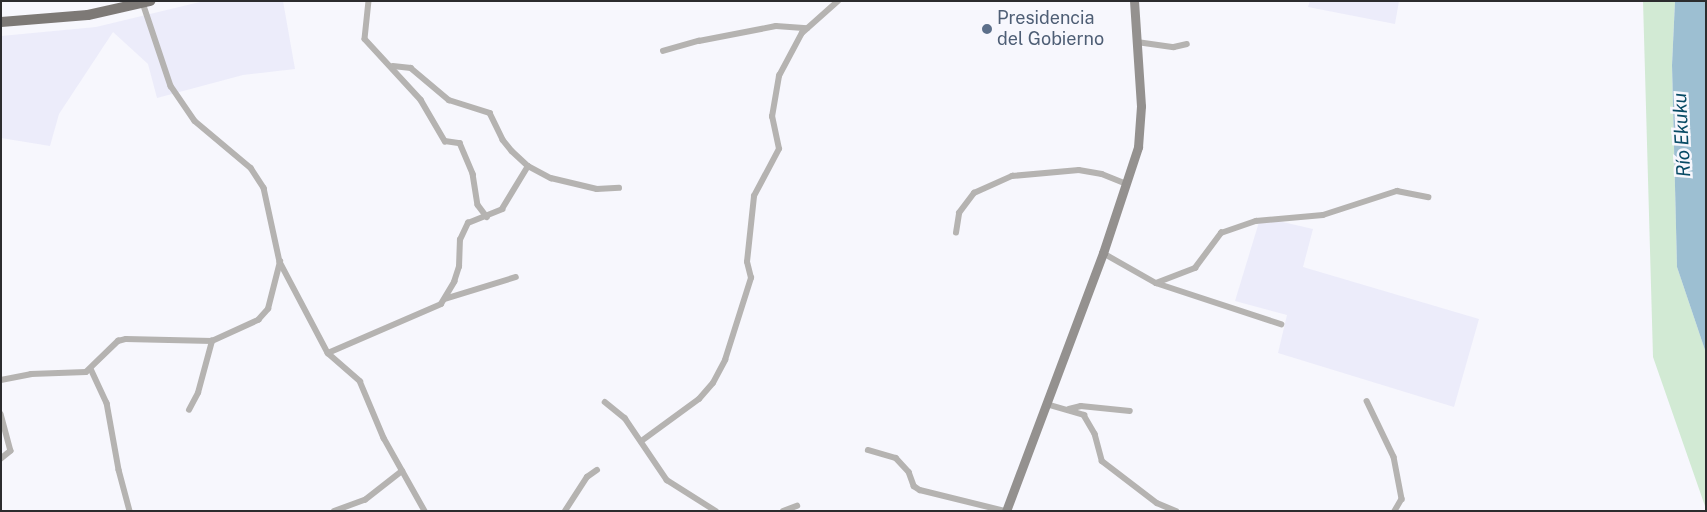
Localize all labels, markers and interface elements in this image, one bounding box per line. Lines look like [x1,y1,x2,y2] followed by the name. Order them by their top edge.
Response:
[997,8,1104,50] place label: Presidencia del Gobierno
[981,23,993,35] marker: Presidencia del Gobierno
[1668,92,1696,178] water label: Río Ekuku

